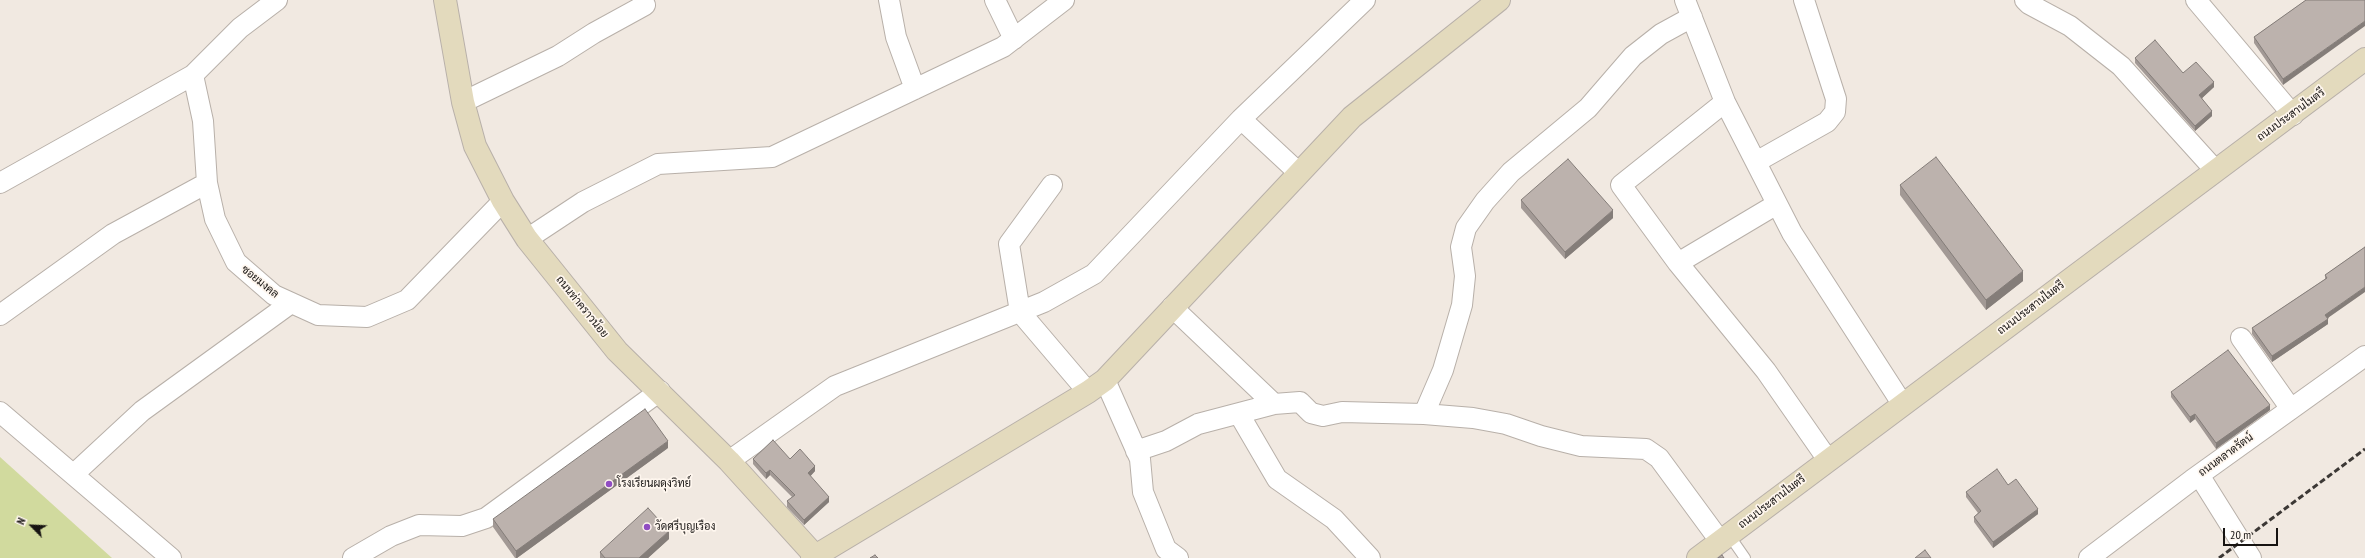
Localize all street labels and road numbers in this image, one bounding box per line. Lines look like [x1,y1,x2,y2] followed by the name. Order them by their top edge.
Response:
[2255,86,2327,144] street label: ถนนประสานไมตรี
[239,263,281,301] street label: ซอยมงคล
[553,273,611,341] street label: ถนนท่าคราวน้อย
[1995,278,2067,338] street label: ถนนประสานไมตรี
[2196,431,2256,479] street label: ถนนตลาดรัตน์
[1736,472,1808,532] street label: ถนนประสานไมตรี

